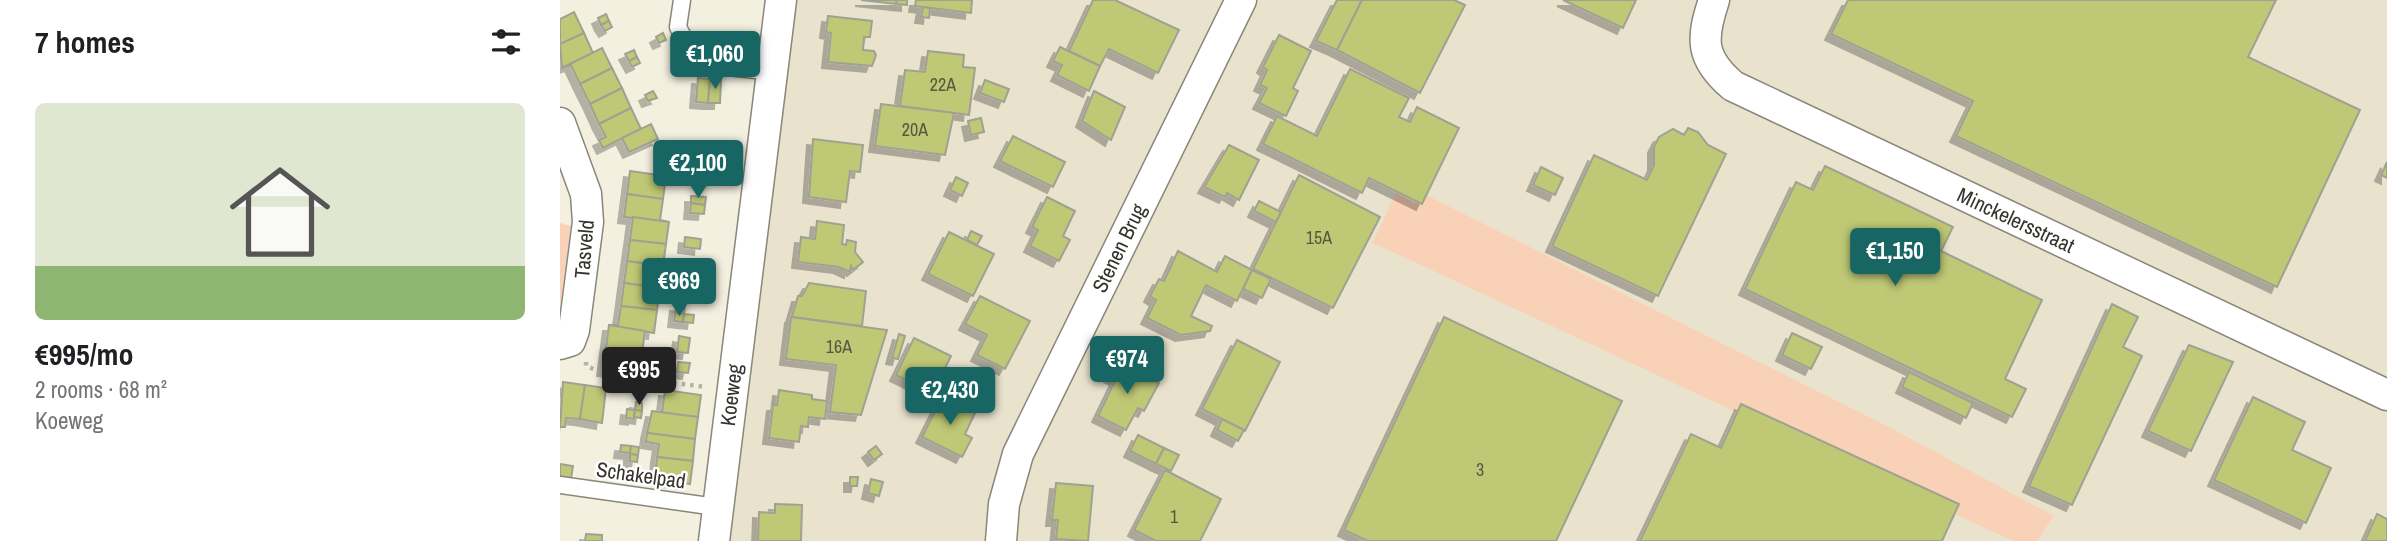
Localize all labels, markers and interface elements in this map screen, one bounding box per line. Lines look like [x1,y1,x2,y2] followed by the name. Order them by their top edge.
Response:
[35,22,135,62] text: 7 homes
[487,23,525,61] icon: filters
[658,32,772,91] pin: €1,060
[686,38,744,69] text: €1,060
[930,72,956,97] house number: 22A
[902,117,928,142] house number: 20A
[641,140,755,200] pin: €2,100
[669,147,727,178] text: €2,100
[217,149,343,275] icon: home
[1953,180,2080,260] street label: Minckelersstraat
[1085,198,1153,297] street label: Stenen Brug
[567,218,601,280] street label: Tasveld
[1306,225,1332,250] house number: 15A
[1838,229,1952,288] pin: €1,150
[1866,235,1924,266] text: €1,150
[638,258,720,318] pin: €969
[658,265,700,296] text: €969
[35,334,133,374] text: €995/mo
[826,334,852,359] house number: 16A
[1086,336,1168,396] pin: €974
[1106,343,1148,374] text: €974
[598,348,680,407] pin: €995
[618,354,660,385] text: €995
[713,362,749,428] street label: Koeweg
[893,368,1007,427] pin: €2,430
[35,374,167,405] text: 2 rooms · 68 m²
[921,374,979,405] text: €2,430
[35,405,103,436] text: Koeweg
[594,454,688,496] street label: Schakelpad
[1476,457,1484,482] house number: 3
[1170,504,1179,529] house number: 1

